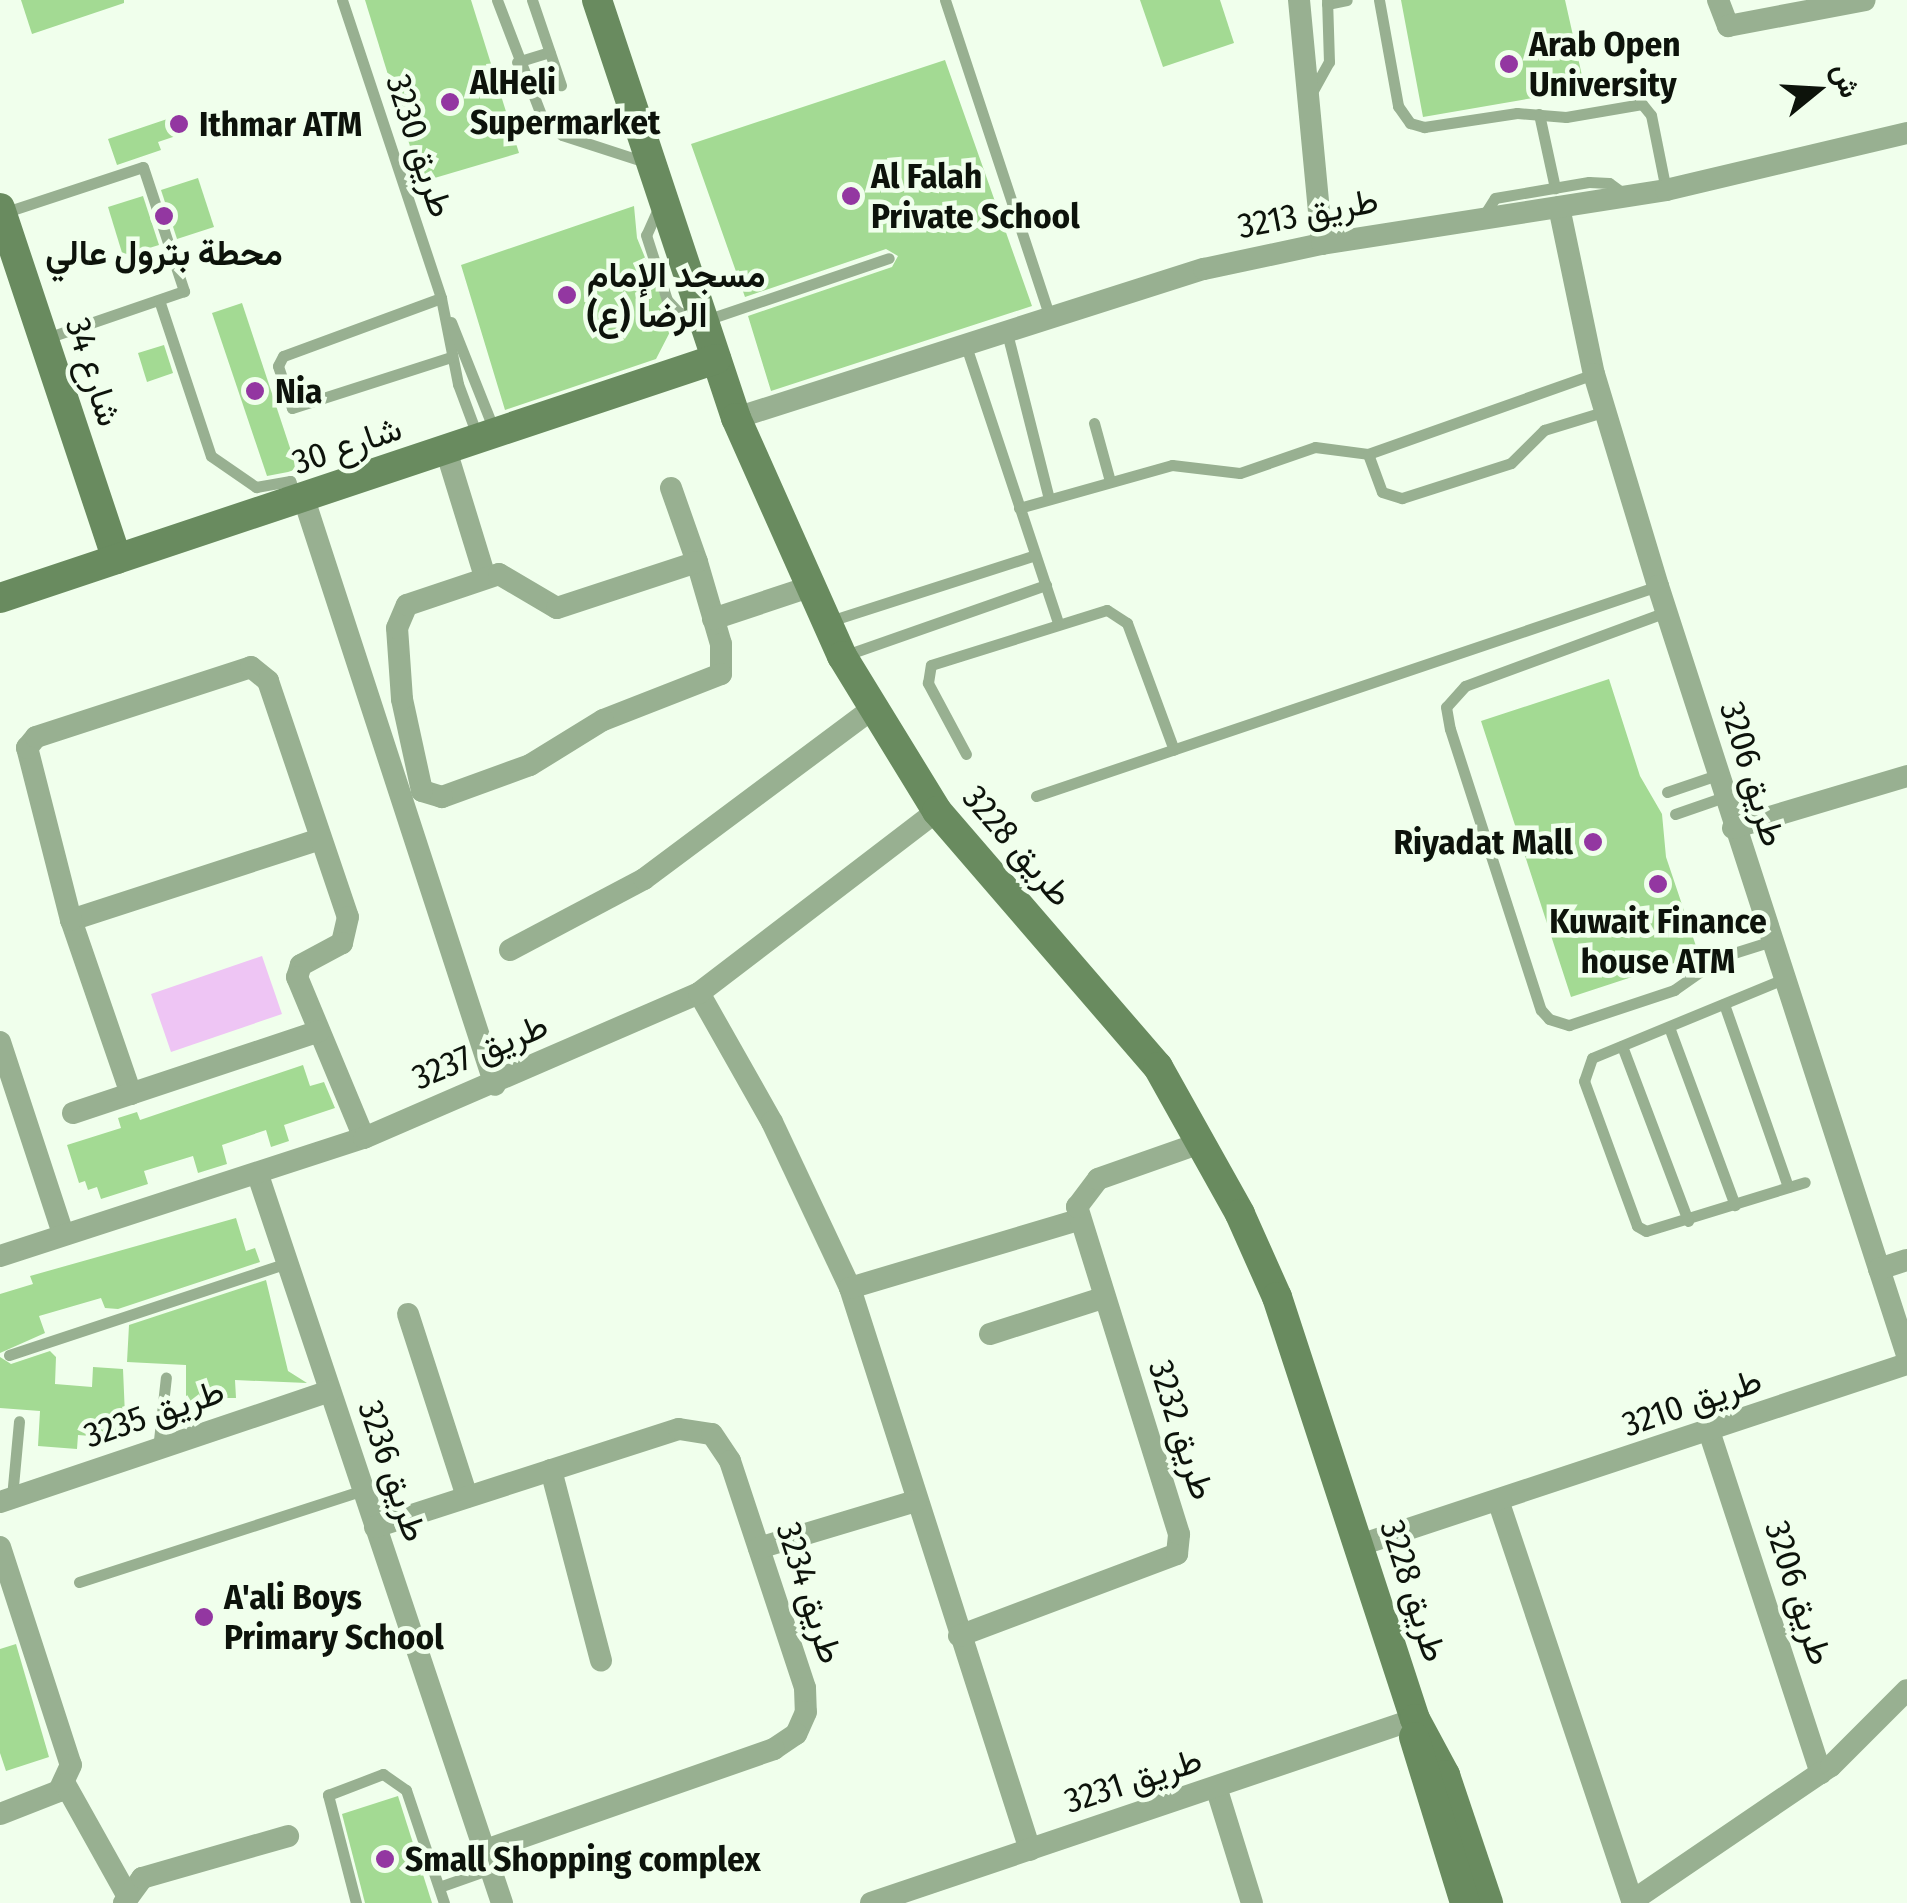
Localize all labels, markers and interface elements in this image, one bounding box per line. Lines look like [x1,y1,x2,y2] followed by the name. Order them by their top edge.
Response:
[1529,23,1681,105] place label: Arab Open University
[1767,40,1867,140] north arrow
[1498,53,1520,75] marker: Arab Open University
[1825,59,1867,102] text: ش
[470,61,660,143] place label: AlHeli Supermarket
[377,69,463,223] street label: طريق 3230
[439,91,461,113] marker: AlHeli Supermarket
[199,103,362,145] place label: Ithmar ATM
[168,113,190,135] marker: Ithmar ATM
[871,155,1080,237] place label: Al Falah Private School
[1234,179,1382,247] street label: طريق 3213
[840,185,862,207] marker: Al Falah Private School
[153,205,175,227] marker: محطة بترول عالي
[45,232,283,274] place label: محطة بترول عالي
[587,254,766,336] place label: مسجد الإمام الرضا (ع)
[556,284,578,306] marker: مسجد الإمام الرضا (ع)
[57,313,131,431] street label: شارع 34
[275,370,322,412] place label: Nia
[244,380,266,402] marker: Nia
[287,407,407,483] street label: شارع 30
[1711,697,1795,851] street label: طريق 3206
[954,777,1082,915] street label: طريق 3228
[1393,821,1573,863] place label: Riyadat Mall
[1582,831,1604,853] marker: Riyadat Mall
[1647,873,1669,895] marker: Kuwait Finance house ATM
[1549,900,1767,982] place label: Kuwait Finance house ATM
[406,1004,554,1098] street label: طريق 3237
[1140,1355,1224,1505] street label: طريق 3232
[1617,1359,1767,1445] street label: طريق 3210
[79,1370,229,1456] street label: طريق 3235
[349,1395,437,1547] street label: طريق 3236
[1371,1515,1457,1667] street label: طريق 3228
[1756,1516,1842,1670] street label: طريق 3206
[767,1517,853,1669] street label: طريق 3234
[224,1576,444,1658] place label: A'ali Boys Primary School
[193,1606,215,1628] marker: A'ali Boys Primary School
[1059,1738,1207,1822] street label: طريق 3231
[405,1838,761,1880] place label: Small Shopping complex
[374,1848,396,1870] marker: Small Shopping complex

